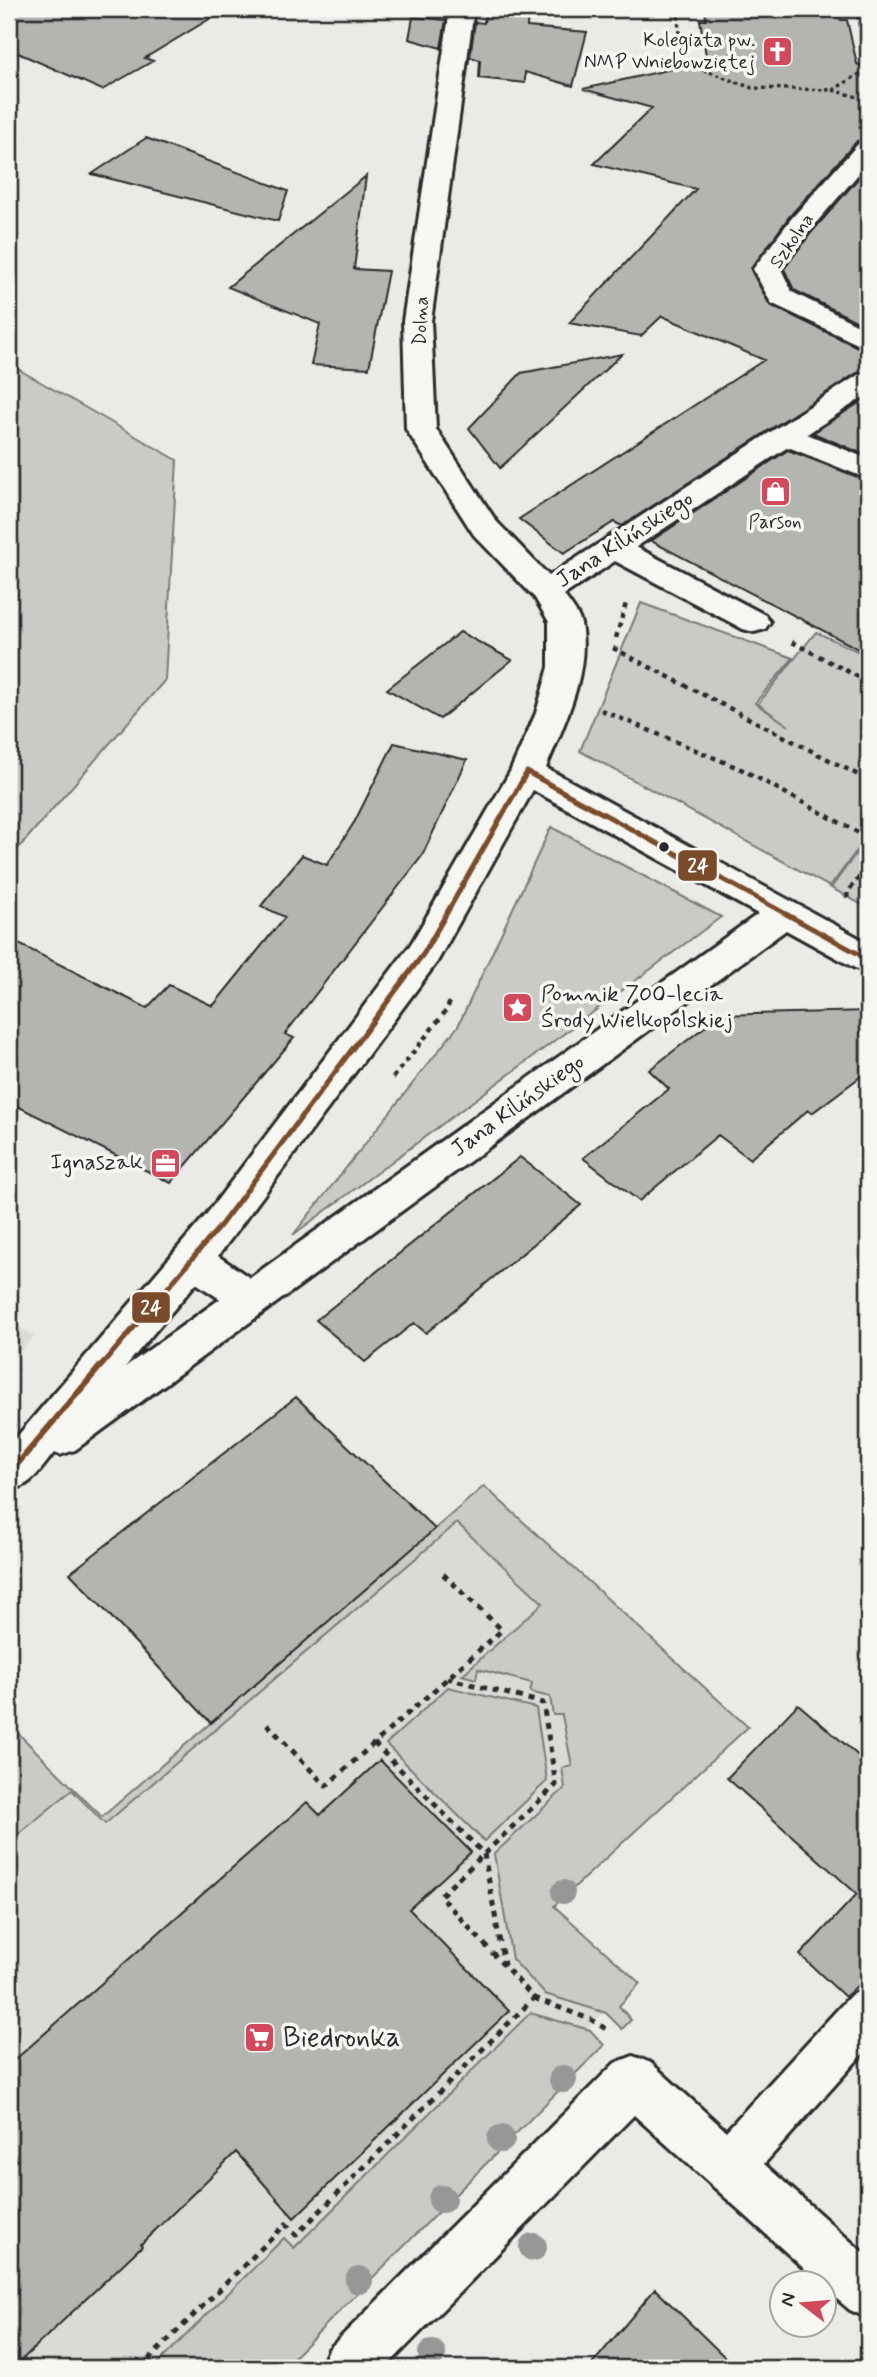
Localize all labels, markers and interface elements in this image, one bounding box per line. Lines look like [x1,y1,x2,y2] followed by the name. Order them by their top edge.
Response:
[584,28,755,76] place label: Kolegiata pw. NMP Wniebowziętej
[761,34,795,68] church icon: Kolegiata pw. NMP Wniebowziętej
[764,208,820,274] street label: Szkolna
[407,296,435,346] street label: Dolna
[758,474,792,508] shop icon: Parson
[551,484,701,597] street label: Jana Kilińskiego
[748,510,802,535] place label: Parson
[657,840,671,854] unlabelled marker
[677,849,718,882] line badge: 24
[688,854,709,879] text: 24
[541,980,733,1036] place label: Pomnik 700-lecia Środy Wielkopolskiej
[501,991,535,1025] place icon: Pomnik 700-lecia Środy Wielkopolskiej
[445,1047,592,1166] street label: Jana Kilińskiego
[149,1146,183,1180] office icon: Ignaszak
[50,1148,143,1178] place label: Ignaszak
[131,1291,171,1324] line badge: 24
[141,1296,162,1321] text: 24
[283,2020,400,2057] place label: Biedronka
[243,2021,277,2055] supermarket icon: Biedronka
[768,2268,838,2338] north arrow
[774,2290,802,2309] text: N

